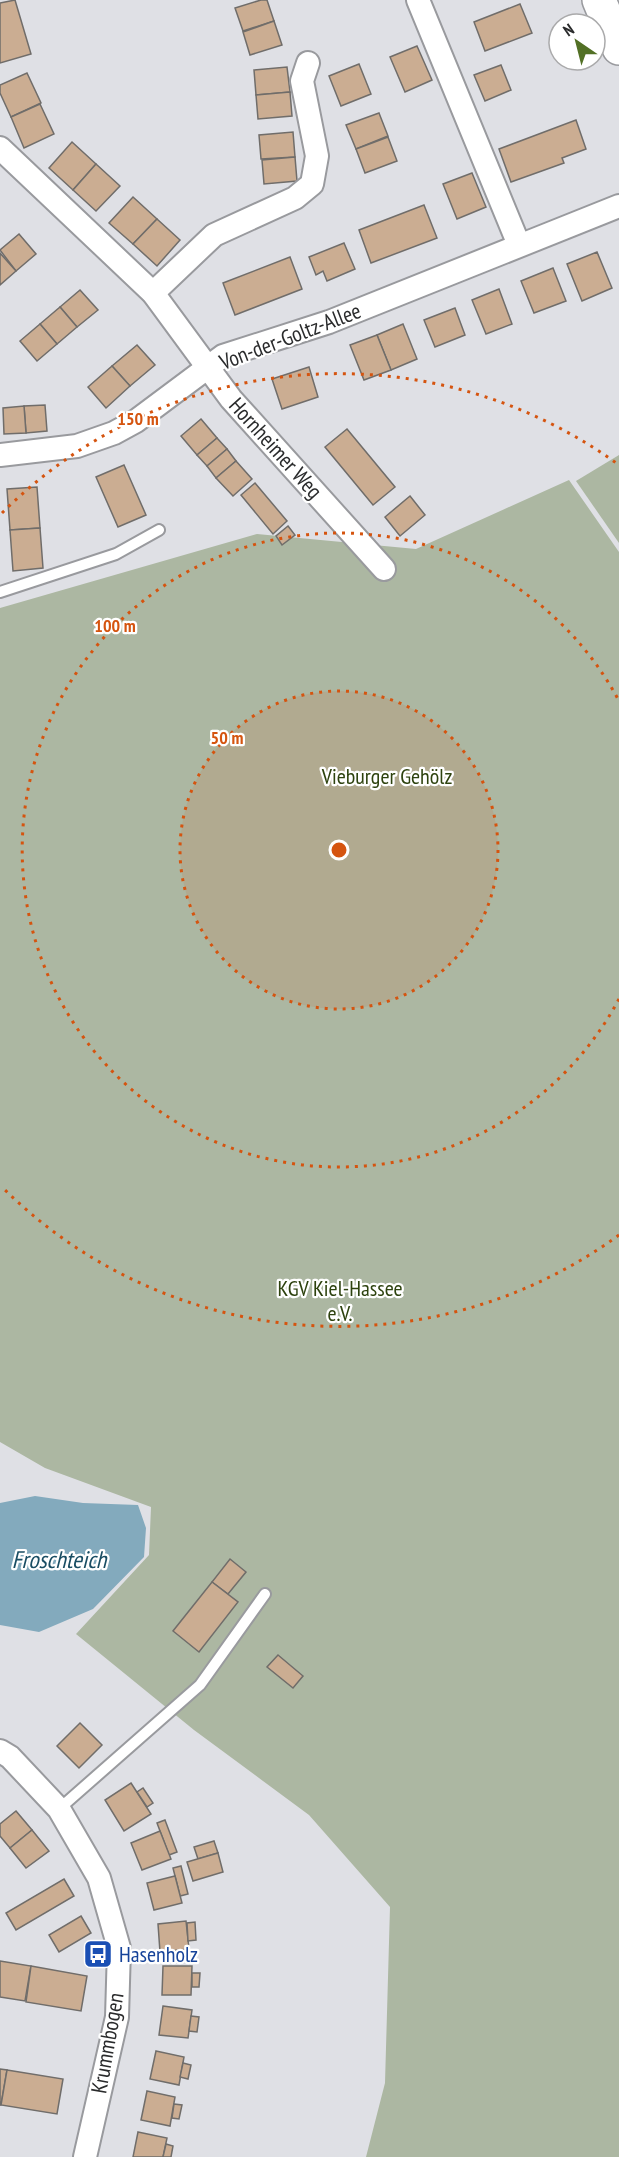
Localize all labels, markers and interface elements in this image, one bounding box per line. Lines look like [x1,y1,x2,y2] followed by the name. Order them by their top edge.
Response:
[547,12,607,72] north arrow
[559,19,578,40] text: N
[214,296,365,376] street label: Von-der-Goltz-Allee
[223,392,329,504] street label: Hornheimer Weg
[117,407,159,430] text: 150 m
[94,614,136,637] text: 100 m
[211,726,243,749] text: 50 m
[321,762,452,790] park label: Vieburger Gehölz
[329,840,349,860] centre of rings
[277,1274,403,1327] park label: KGV Kiel-Hassee e.V.
[12,1544,108,1575] water label: Froschteich
[82,1938,114,1970] bus stop icon: Hasenholz
[119,1940,198,1968] place label: Hasenholz
[84,1990,130,2096] street label: Krummbogen

